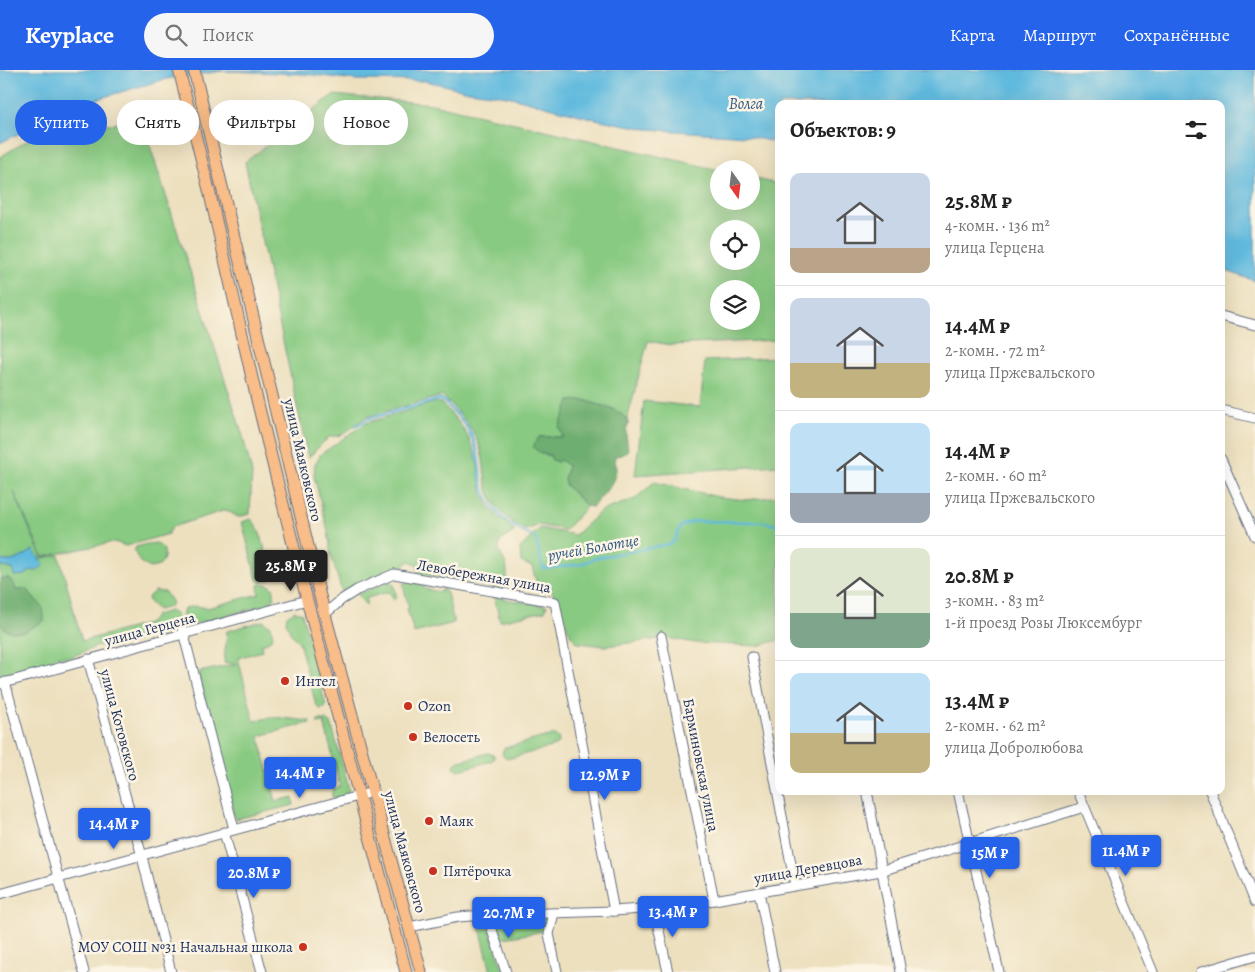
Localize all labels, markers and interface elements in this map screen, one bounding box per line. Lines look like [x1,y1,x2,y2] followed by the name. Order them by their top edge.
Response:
[144,13,494,58] search box
[25,19,114,51] text: Keyplace
[162,21,190,49] icon: search
[202,22,254,48] text: Поиск
[950,23,995,47] text: Карта
[1023,23,1096,47] text: Маршрут
[1124,23,1230,47] text: Сохранённые
[729,93,763,115] water label: Волга
[15,100,107,145] chip: Купить
[117,100,199,145] chip: Снять
[209,100,314,145] chip: Фильтры
[324,100,408,145] chip: Новое
[790,116,896,144] text: Объектов: 9
[1182,116,1210,144] icon: filters
[710,160,760,210] north arrow
[710,160,760,330] map controls
[945,187,1012,215] text: 25.8M ₽
[830,193,890,253] icon: home
[945,215,1050,237] text: 4-комн. · 136 m²
[710,220,760,270] button: locate
[945,237,1044,259] text: улица Герцена
[710,280,760,330] button: layers
[945,312,1010,340] text: 14.4M ₽
[830,318,890,378] icon: home
[945,340,1045,362] text: 2-комн. · 72 m²
[945,362,1095,384] text: улица Пржевальского
[279,396,327,523] street label: улица Маяковского
[945,437,1010,465] text: 14.4M ₽
[830,443,890,503] icon: home
[945,465,1047,487] text: 2-комн. · 60 m²
[945,487,1095,509] text: улица Пржевальского
[545,529,641,567] water label: ручей Болотце
[245,550,337,592] pin: 25.8M ₽
[415,554,553,598] street label: Левобережная улица
[265,555,317,577] text: 25.8M ₽
[945,562,1014,590] text: 20.8M ₽
[830,568,890,628] icon: home
[945,590,1044,612] text: 3-комн. · 83 m²
[101,607,198,651] street label: улица Герцена
[945,612,1142,634] text: 1-й проезд Розы Люксембург
[95,666,145,783] street label: улица Котовского
[295,671,336,691] place label: Интел
[279,675,291,687] marker: Интел
[945,687,1009,715] text: 13.4M ₽
[830,693,890,753] icon: home
[418,696,451,716] place label: Ozon
[678,697,724,833] street label: Барминовская улица
[402,700,414,712] marker: Ozon
[945,715,1046,737] text: 2-комн. · 62 m²
[423,727,480,747] place label: Велосеть
[407,731,419,743] marker: Велосеть
[945,737,1083,759] text: улица Добролюбова
[254,756,346,799] pin: 14.4M ₽
[559,758,651,801] pin: 12.9M ₽
[275,762,325,784] text: 14.4M ₽
[580,764,630,786] text: 12.9M ₽
[379,788,431,915] street label: улица Маяковского
[68,808,160,850] pin: 14.4M ₽
[439,811,474,831] place label: Маяк
[89,813,139,835] text: 14.4M ₽
[423,815,435,827] marker: Маяк
[1080,834,1172,877] pin: 11.4M ₽
[955,836,1025,879] pin: 15M ₽
[1102,840,1150,862] text: 11.4M ₽
[972,842,1008,864] text: 15M ₽
[751,850,864,889] street label: улица Деревцова
[208,856,300,899] pin: 20.8M ₽
[443,861,512,881] place label: Пятёрочка
[228,862,280,884] text: 20.8M ₽
[427,865,439,877] marker: Пятёрочка
[463,896,555,939] pin: 20.7M ₽
[627,896,719,938] pin: 13.4M ₽
[649,901,697,923] text: 13.4M ₽
[483,902,535,924] text: 20.7M ₽
[78,937,293,957] place label: МОУ СОШ №31 Начальная школа
[297,941,309,953] marker: МОУ СОШ №31 Начальная школа

